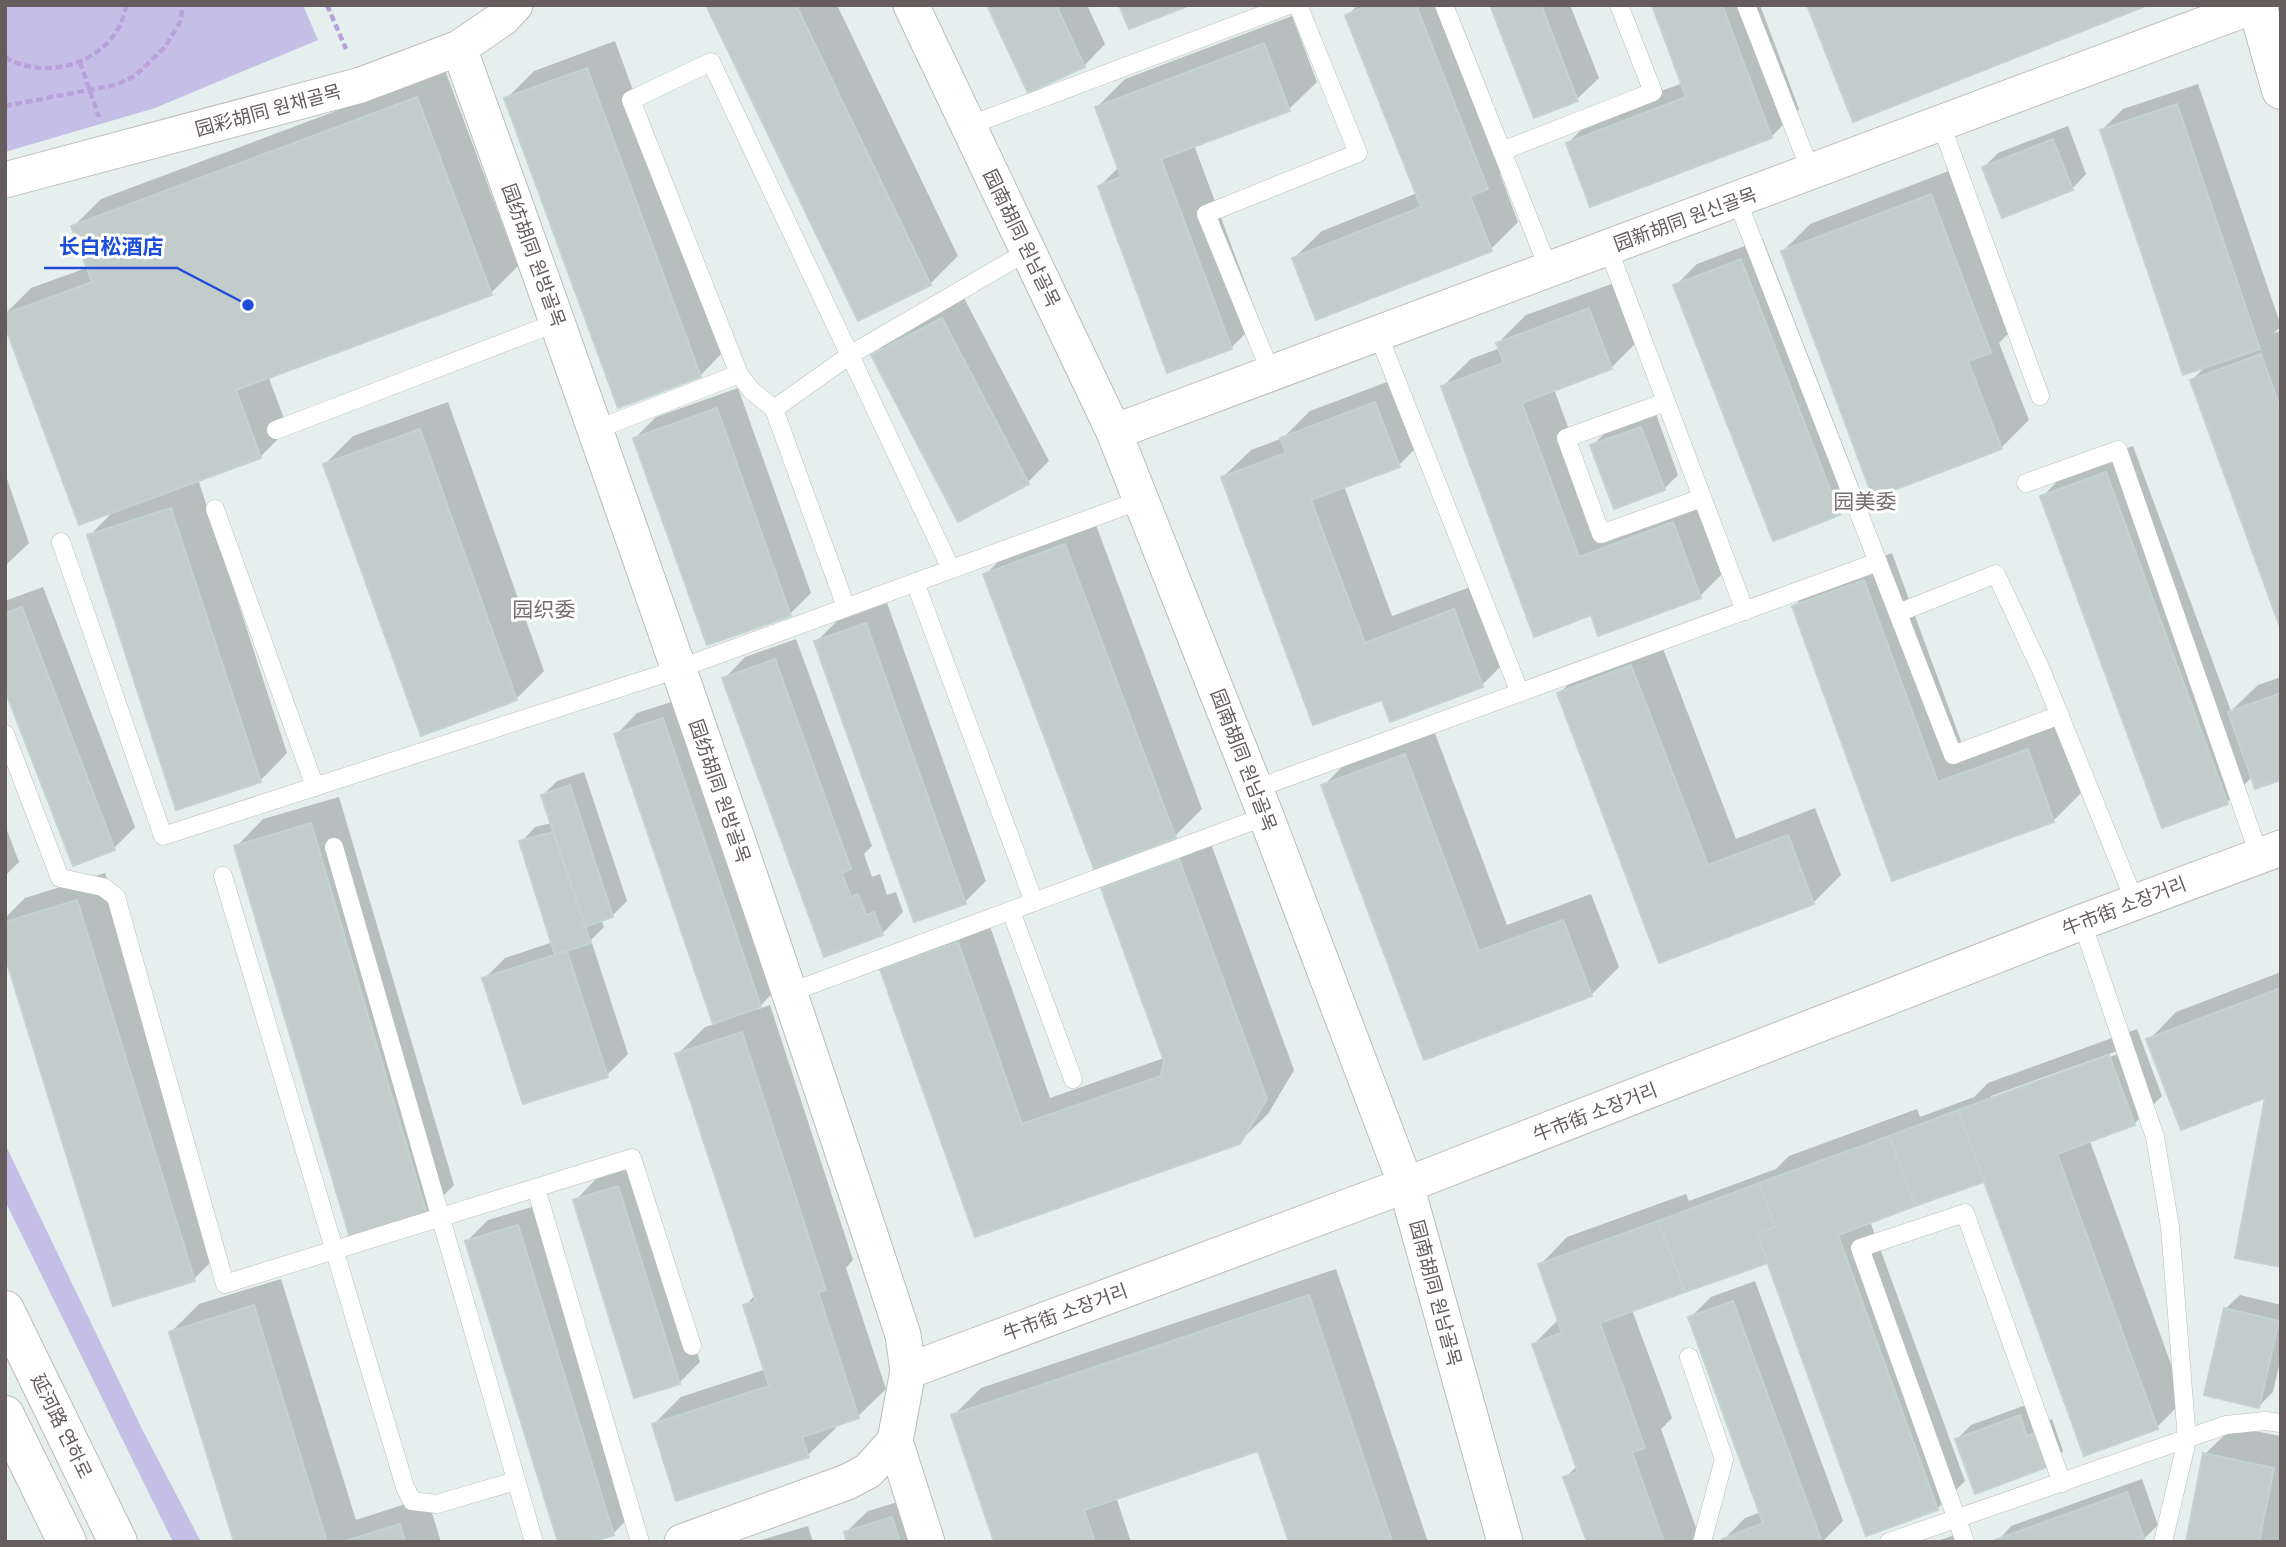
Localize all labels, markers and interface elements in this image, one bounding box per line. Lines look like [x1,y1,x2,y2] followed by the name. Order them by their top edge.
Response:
[193,80,344,141] street label: 园彩胡同 원채골목
[978,166,1065,311] street label: 园南胡同 원남골목
[497,181,570,330] street label: 园纺胡同 원방골목
[1611,183,1760,256] street label: 园新胡同 원신골목
[44,226,177,268] callout: 长白松酒店
[59,234,164,260] text: 长白松酒店
[1834,489,1897,515] district label: 园美委
[513,597,576,623] district label: 园织委
[1206,686,1281,835] street label: 园南胡同 원남골목
[684,716,755,866] street label: 园纺胡同 원방골목
[2059,872,2190,941] street label: 牛市街 소장거리
[1530,1078,1661,1147] street label: 牛市街 소장거리
[1405,1218,1466,1369] street label: 园南胡同 원남골목
[1000,1279,1131,1346] street label: 牛市街 소장거리
[26,1370,97,1482] street label: 延河路 연하로

